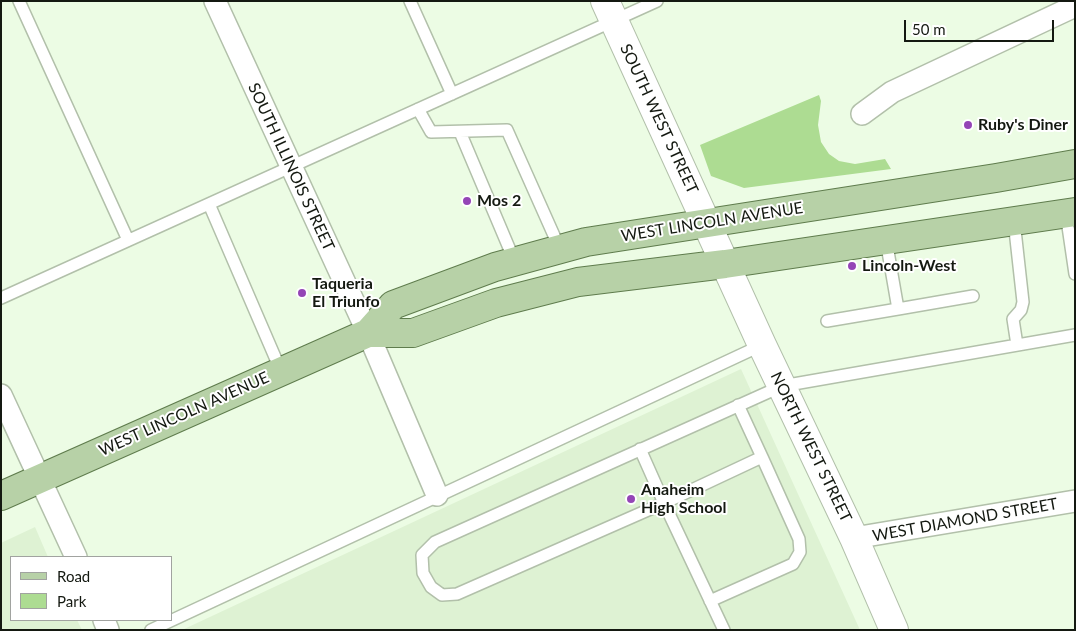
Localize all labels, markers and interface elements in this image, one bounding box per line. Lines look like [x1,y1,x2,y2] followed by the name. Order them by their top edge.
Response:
[906,10,1056,42] scale bar
[912,20,946,38] text: 50 m
[616,41,702,197] street label: SOUTH WEST STREET
[244,80,338,254] street label: SOUTH ILLINOIS STREET
[978,115,1068,135] place label: Ruby's Diner
[962,119,974,131] marker: Ruby's Diner
[477,191,521,211] place label: Mos 2
[461,195,473,207] marker: Mos 2
[620,198,804,246] street label: WEST LINCOLN AVENUE
[862,256,956,276] place label: Lincoln-West
[846,260,858,272] marker: Lincoln-West
[312,274,380,312] place label: Taqueria El Triunfo
[296,287,308,299] marker: Taqueria El Triunfo
[96,368,272,460] street label: WEST LINCOLN AVENUE
[766,369,856,525] street label: NORTH WEST STREET
[641,480,726,518] place label: Anaheim High School
[625,493,637,505] marker: Anaheim High School
[871,494,1059,546] street label: WEST DIAMOND STREET
[10,556,172,621] legend
[57,567,90,585] text: Road
[57,592,86,610] text: Park

